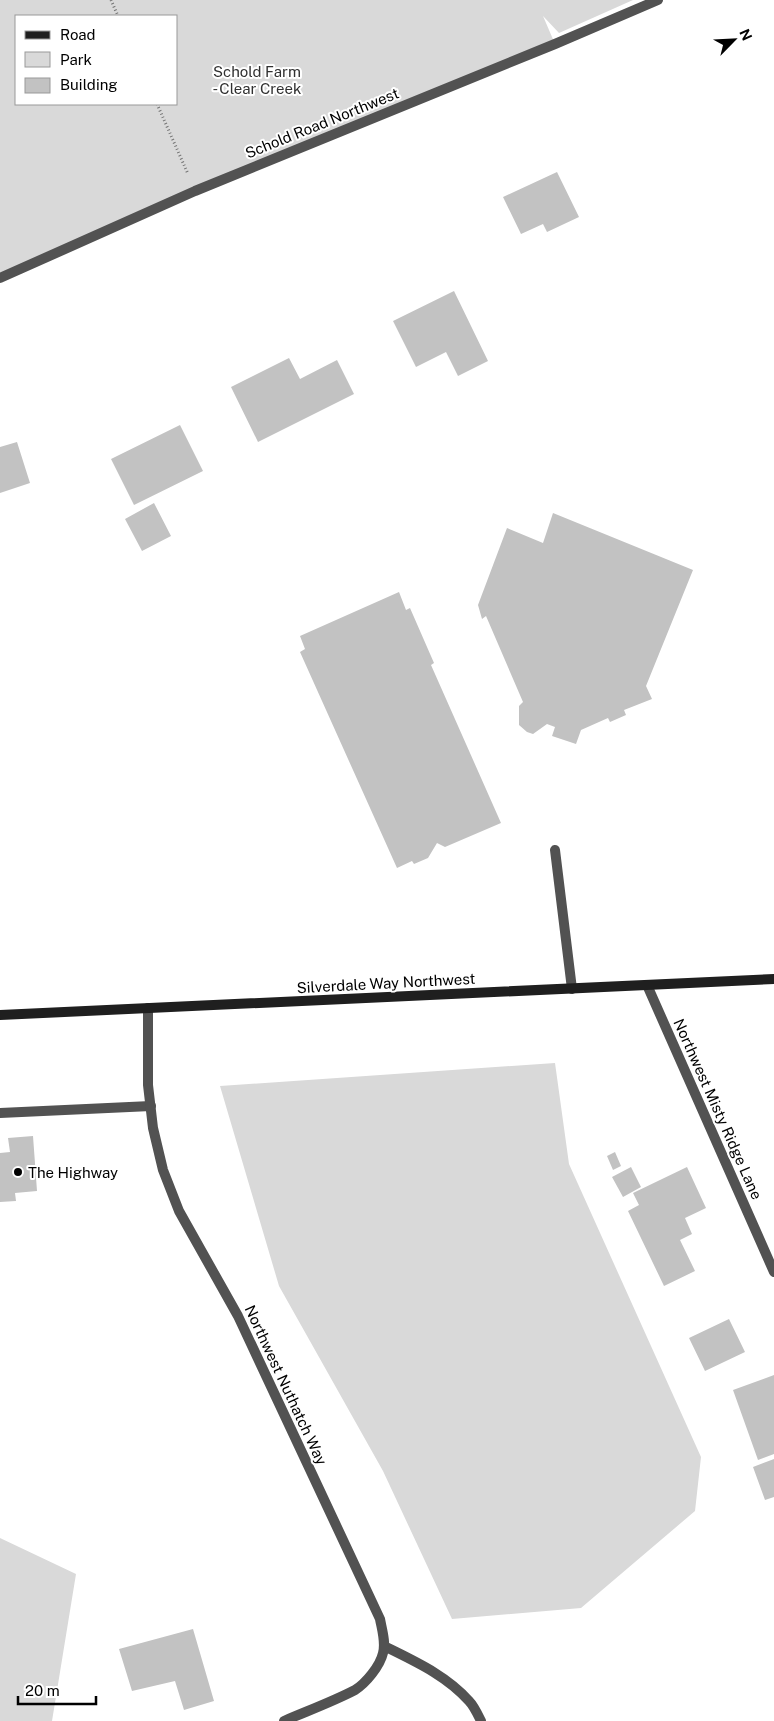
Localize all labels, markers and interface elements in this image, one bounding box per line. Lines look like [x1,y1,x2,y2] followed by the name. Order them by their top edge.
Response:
[15,15,178,105] legend
[709,15,759,65] north arrow
[60,26,96,43] text: Road
[736,26,755,43] text: N
[60,51,92,68] text: Park
[212,63,302,97] park label: Schold Farm - Clear Creek
[60,76,118,93] text: Building
[243,84,401,162] street label: Schold Road Northwest
[296,970,476,996] street label: Silverdale Way Northwest
[670,1016,766,1202] street label: Northwest Misty Ridge Lane
[28,1164,118,1181] place label: The Highway
[12,1166,24,1178] marker: The Highway
[241,1302,331,1468] street label: Northwest Nuthatch Way
[18,1674,95,1706] scale bar
[25,1682,60,1699] text: 20 m

